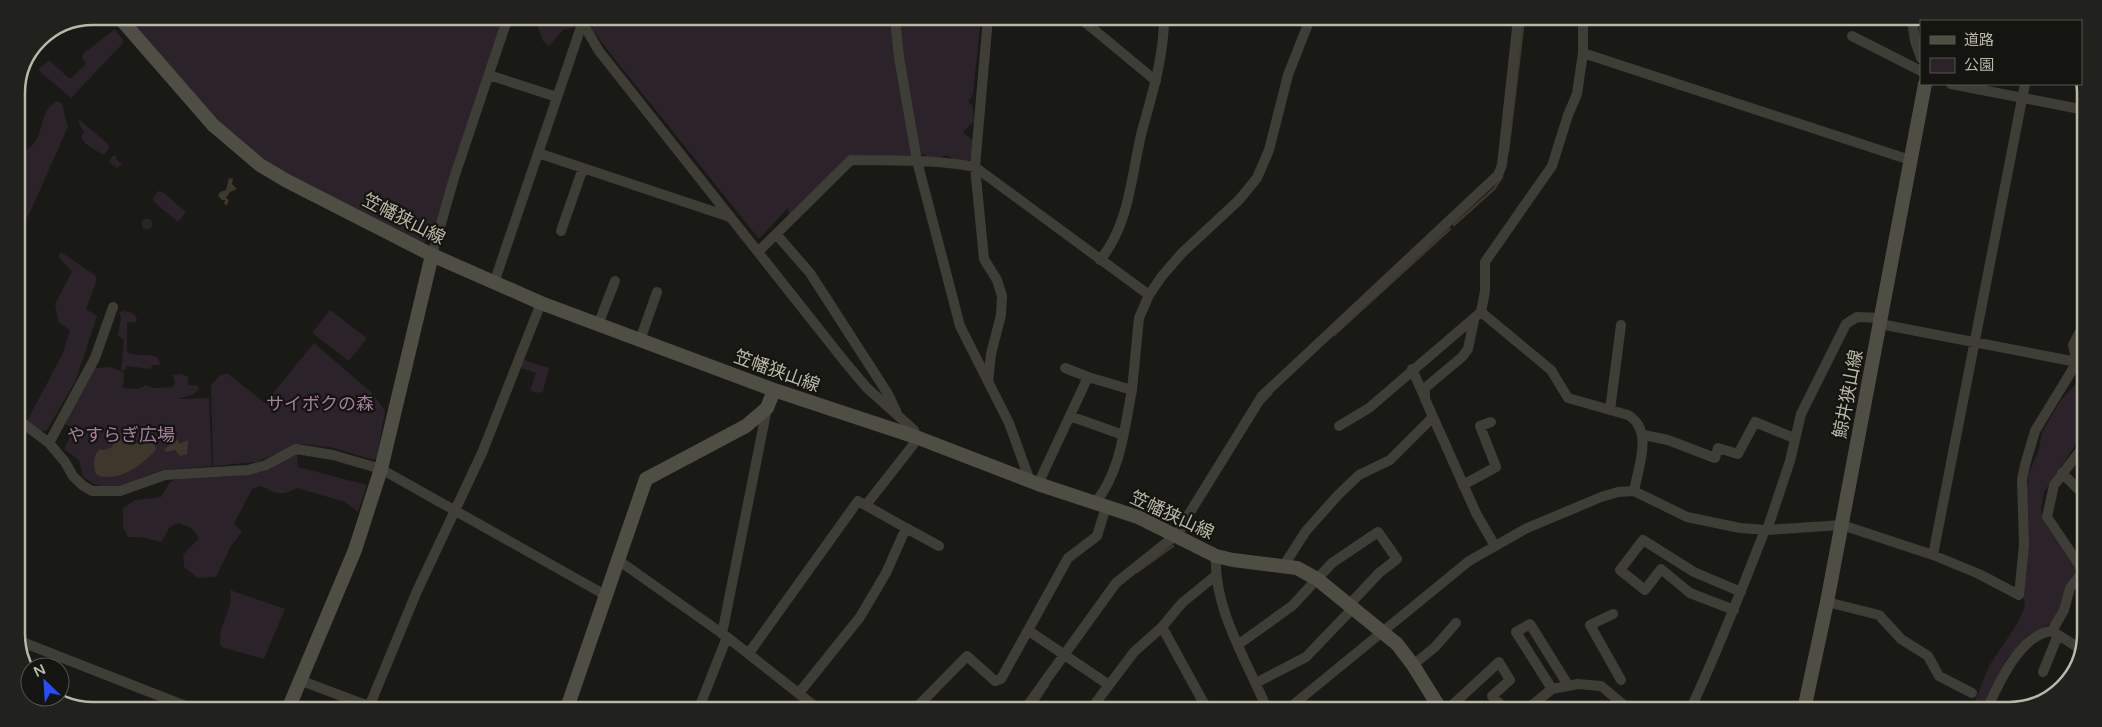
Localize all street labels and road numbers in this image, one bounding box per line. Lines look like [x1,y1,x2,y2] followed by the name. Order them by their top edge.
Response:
[359,189,449,249] street label: 笠幡狭山線
[731,345,823,397] street label: 笠幡狭山線
[1829,348,1867,440] street label: 鯨井狭山線
[1127,486,1217,544] street label: 笠幡狭山線

